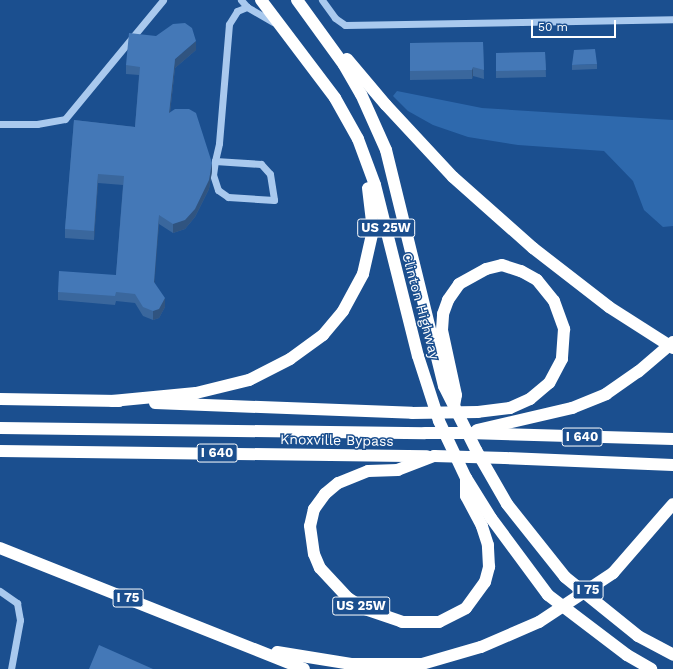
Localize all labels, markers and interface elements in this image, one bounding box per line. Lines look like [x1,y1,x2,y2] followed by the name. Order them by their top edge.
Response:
[533,12,618,38] scale bar
[538,20,568,34] text: 50 m
[357,217,415,239] road number: US 25W
[399,251,443,361] street label: Clinton Highway
[561,426,603,448] road number: I 640
[280,431,394,449] street label: Knoxville Bypass
[196,442,238,464] road number: I 640
[572,579,604,601] road number: I 75
[112,587,144,609] road number: I 75
[332,595,390,617] road number: US 25W

